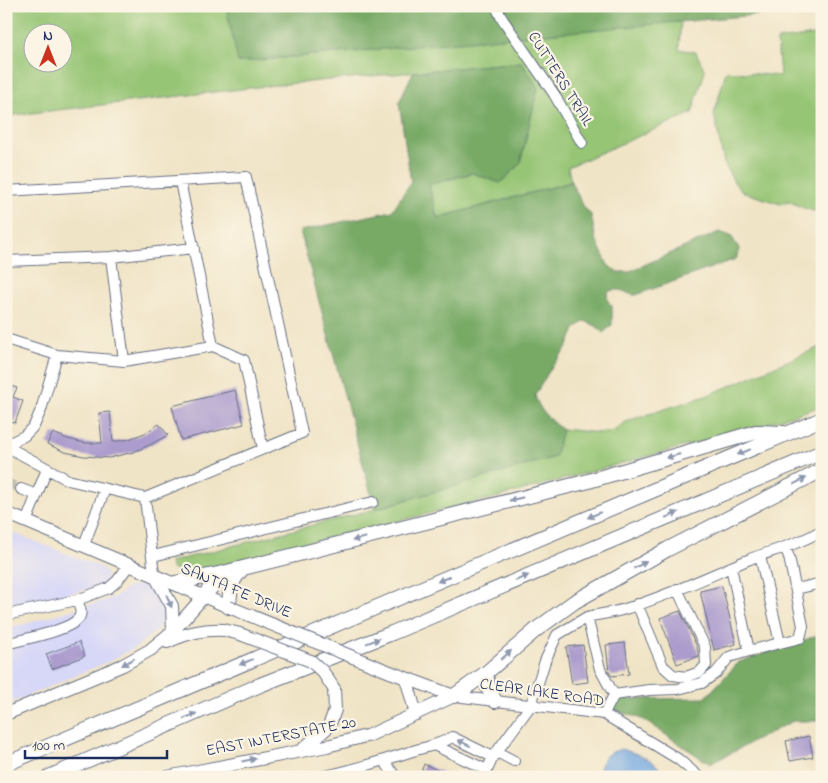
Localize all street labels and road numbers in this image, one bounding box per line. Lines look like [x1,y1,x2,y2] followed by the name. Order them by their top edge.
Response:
[521,27,599,131] street label: CUTTERS TRAIL
[177,557,295,625] street label: SANTA FE DRIVE
[478,672,606,714] street label: CLEAR LAKE ROAD
[204,711,358,763] street label: EAST INTERSTATE 20

